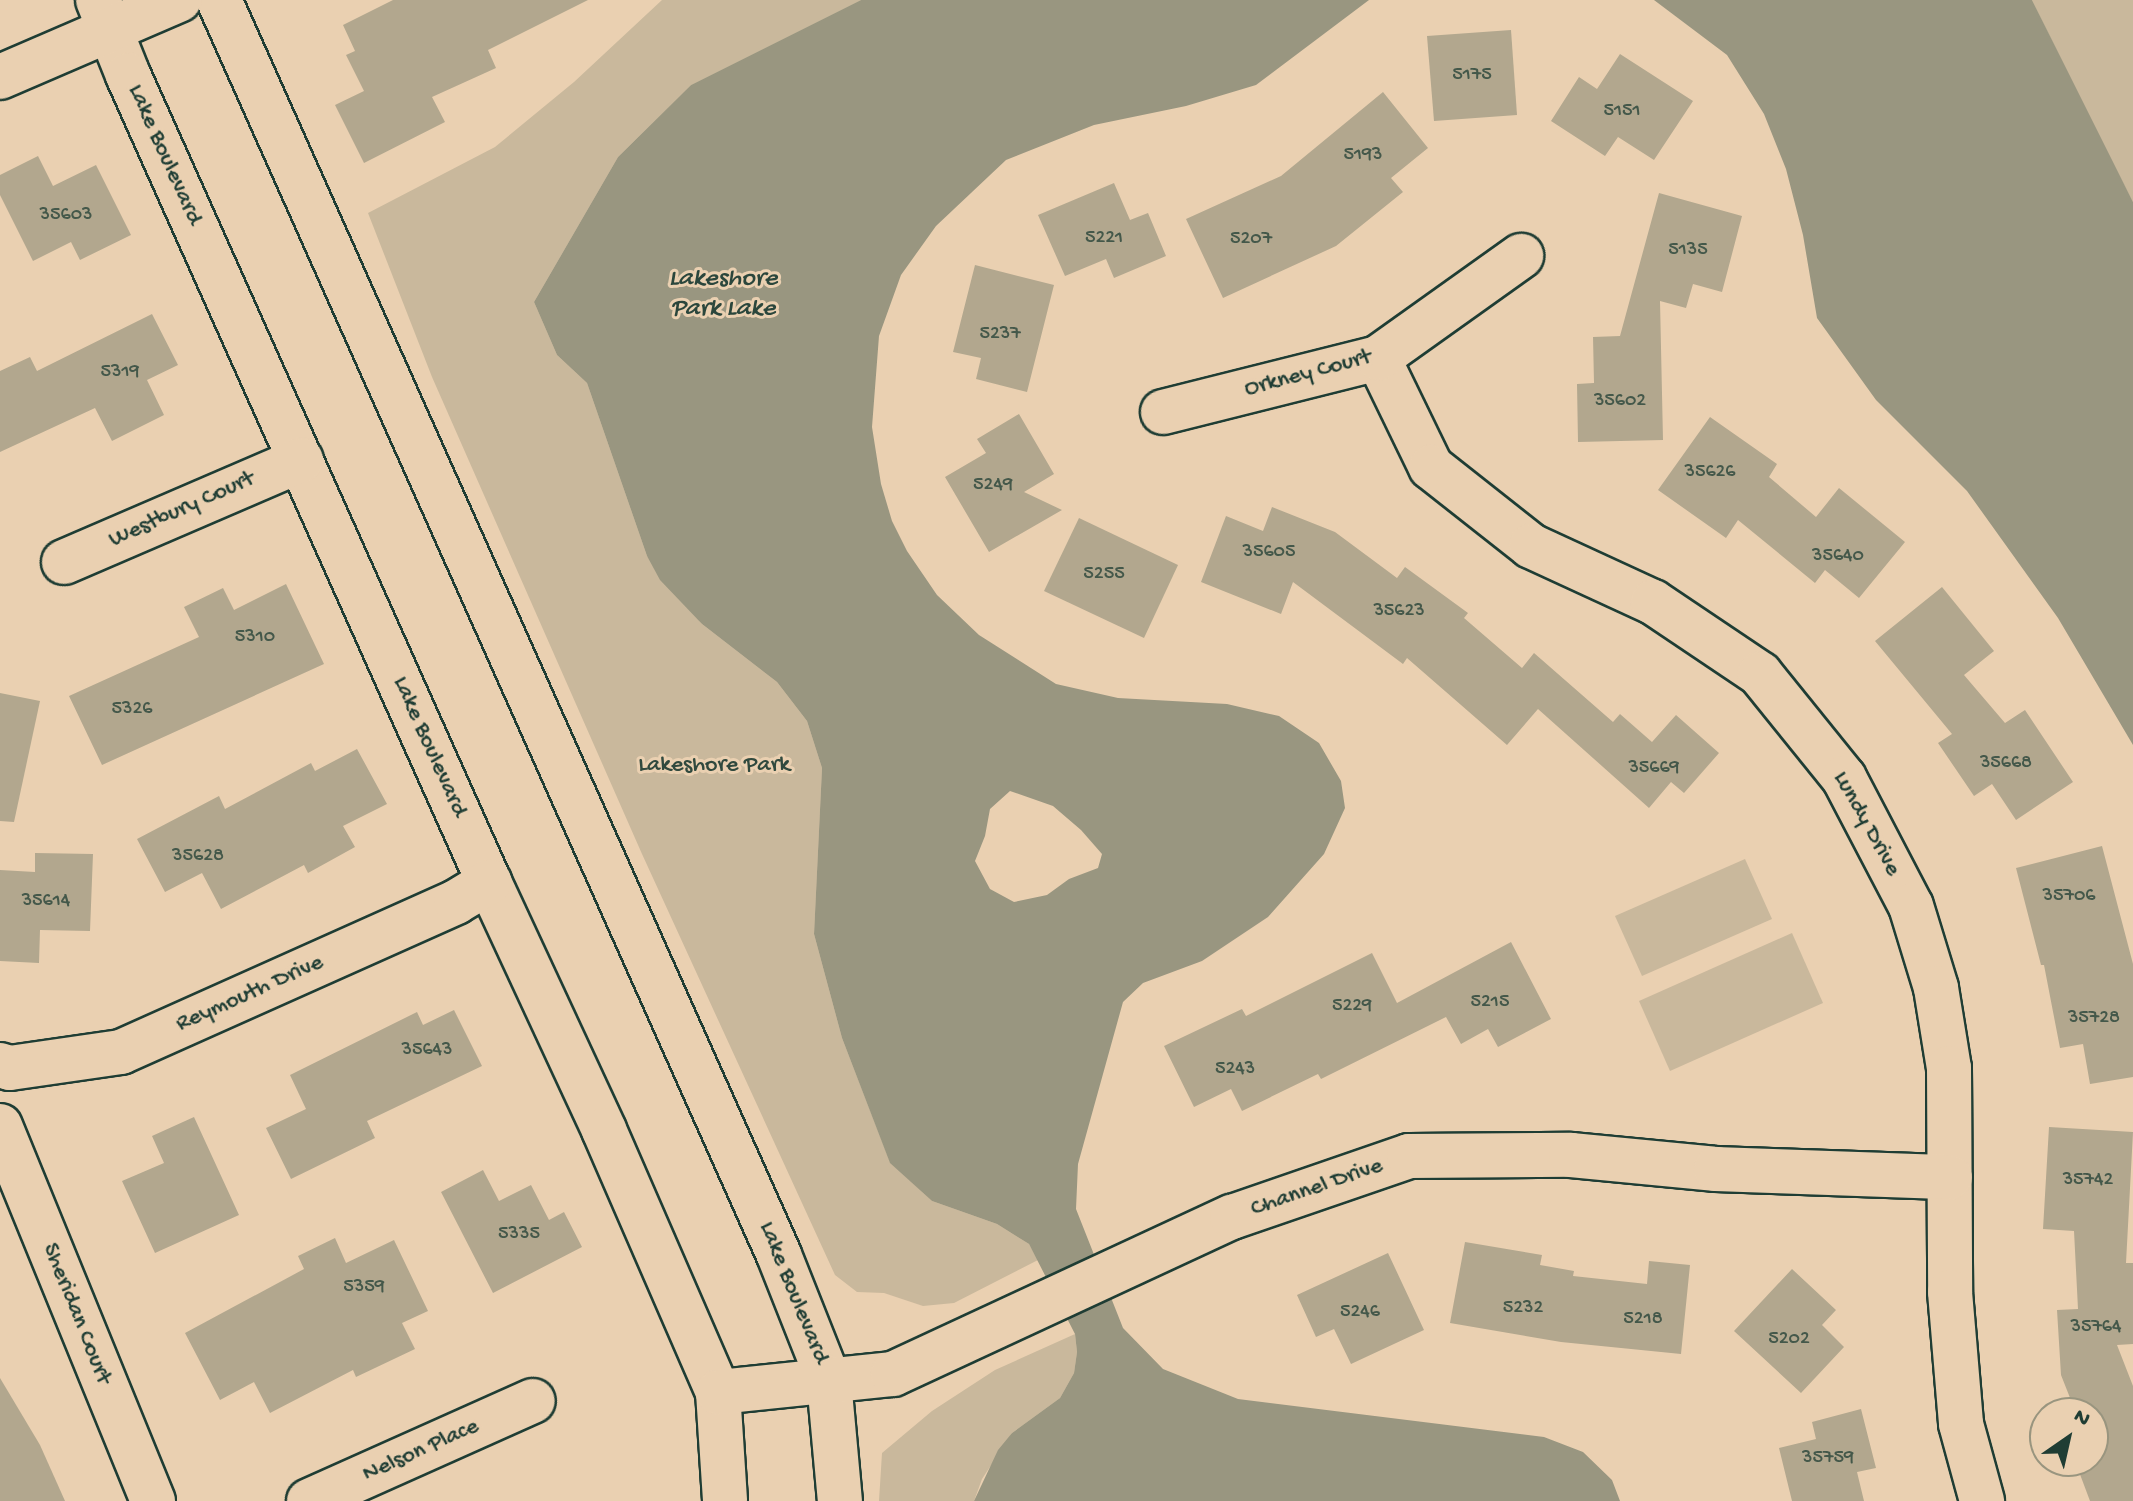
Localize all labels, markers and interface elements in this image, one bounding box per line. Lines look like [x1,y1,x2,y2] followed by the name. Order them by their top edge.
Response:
[1452,63,1492,87] house number: 5175
[120,80,208,230] street label: Lake Boulevard
[1603,99,1641,123] house number: 5151
[1344,143,1382,167] house number: 5193
[40,203,92,227] house number: 35603
[1085,226,1123,250] house number: 5221
[1230,227,1272,251] house number: 5207
[1668,238,1708,262] house number: 5135
[669,264,777,326] water label: Lakeshore Park Lake
[979,322,1021,346] house number: 5237
[1242,343,1374,405] street label: Orkney Court
[101,360,139,384] house number: 5319
[1594,389,1646,413] house number: 35602
[1685,460,1735,484] house number: 35626
[105,465,259,555] street label: Westbury Court
[973,473,1013,497] house number: 5249
[1243,540,1295,564] house number: 35605
[1812,544,1864,568] house number: 35640
[1083,562,1125,586] house number: 5255
[1373,599,1425,623] house number: 35623
[235,625,275,649] house number: 5310
[385,672,473,822] street label: Lake Boulevard
[112,697,152,721] house number: 5326
[1980,751,2032,775] house number: 35668
[638,752,790,780] park label: Lakeshore Park
[1628,756,1680,780] house number: 35669
[1825,767,1907,881] street label: Lundy Drive
[172,844,224,868] house number: 35628
[2043,884,2095,908] house number: 35706
[22,889,70,913] house number: 35614
[172,949,328,1039] street label: Reymouth Drive
[1471,990,1509,1014] house number: 5215
[1332,994,1372,1018] house number: 5229
[2068,1006,2120,1030] house number: 35728
[402,1038,452,1062] house number: 35643
[1215,1057,1255,1081] house number: 5243
[1247,1152,1387,1224] street label: Channel Drive
[2063,1168,2113,1192] house number: 35742
[751,1218,835,1368] street label: Lake Boulevard
[498,1222,540,1246] house number: 5335
[35,1239,117,1389] street label: Sheridan Court
[343,1275,385,1299] house number: 5359
[1503,1296,1543,1320] house number: 5232
[1340,1300,1380,1324] house number: 5246
[1623,1307,1663,1331] house number: 5218
[2071,1315,2121,1339] house number: 35764
[1768,1327,1810,1351] house number: 5202
[2029,1397,2109,1477] north arrow
[2068,1404,2095,1434] text: N
[358,1413,484,1489] street label: Nelson Place
[1802,1446,1854,1470] house number: 35759

